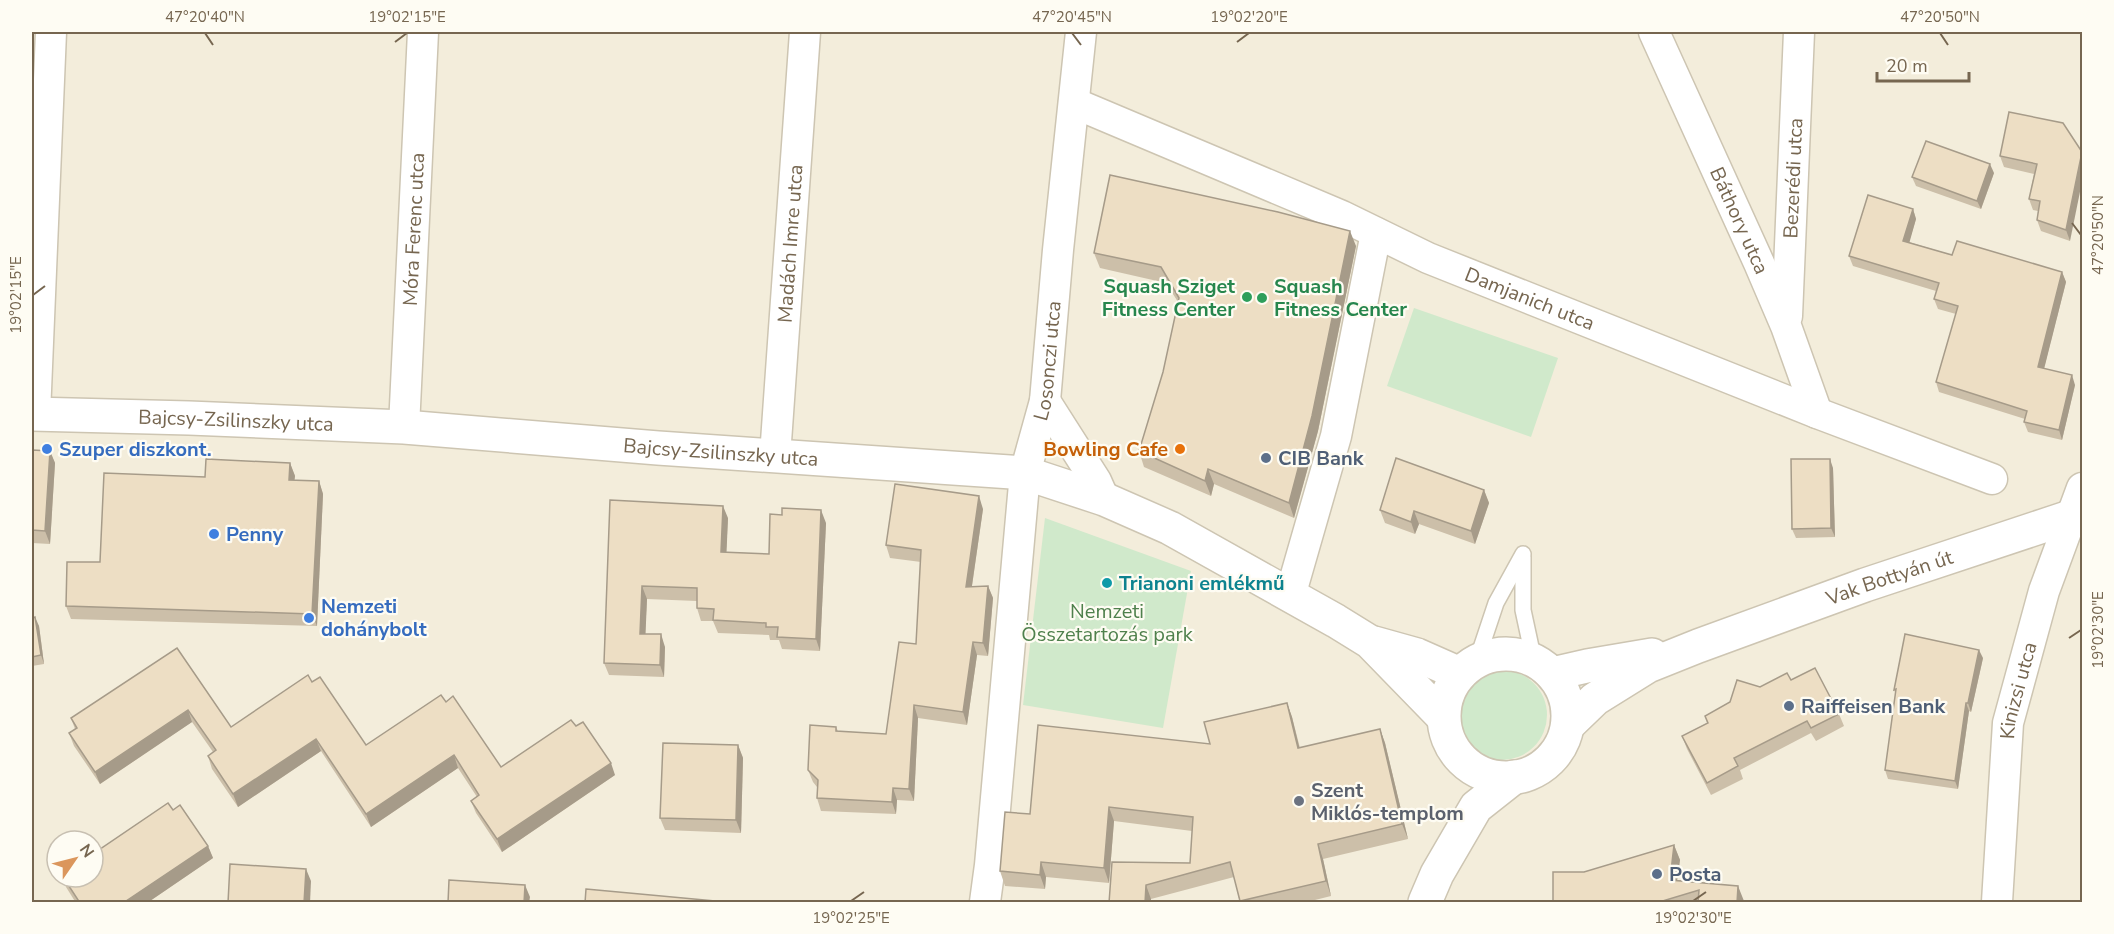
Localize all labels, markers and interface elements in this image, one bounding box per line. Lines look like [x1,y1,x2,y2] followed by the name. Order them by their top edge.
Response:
[165,7,245,27] text: 47°20'40"N
[368,7,446,27] text: 19°02'15"E
[1032,7,1112,27] text: 47°20'45"N
[1210,7,1288,27] text: 19°02'20"E
[1900,7,1980,27] text: 47°20'50"N
[1877,45,1968,83] scale bar
[1886,54,1928,78] text: 20 m
[1777,117,1809,239] street label: Bezerédi utca
[397,152,431,307] street label: Móra Ferenc utca
[771,163,810,324] street label: Madách Imre utca
[1703,163,1775,278] street label: Báthory utca
[2088,195,2108,275] text: 47°20'50"N
[6,256,26,334] text: 19°02'15"E
[1461,261,1598,337] street label: Damjanich utca
[1102,273,1235,323] place label: Squash Sziget Fitness Center
[1274,273,1407,323] place label: Squash Fitness Center
[1240,290,1254,304] marker: Squash Sziget Fitness Center
[1255,291,1269,305] marker: Squash Fitness Center
[1027,300,1068,424] street label: Losonczi utca
[138,404,334,438] street label: Bajcsy-Zsilinszky utca
[622,432,819,473] street label: Bajcsy-Zsilinszky utca
[59,436,212,463] place label: Szuper diszkont.
[1043,436,1168,463] place label: Bowling Cafe
[40,442,54,456] marker: Szuper diszkont.
[1173,442,1187,456] marker: Bowling Cafe
[1278,445,1365,472] place label: CIB Bank
[1259,451,1273,465] marker: CIB Bank
[226,521,284,548] place label: Penny
[207,527,221,541] marker: Penny
[1821,544,1957,612] street label: Vak Bottyán út
[1119,570,1285,597] place label: Trianoni emlékmű
[1100,576,1114,590] marker: Trianoni emlékmű
[2088,591,2108,669] text: 19°02'30"E
[321,593,427,643] place label: Nemzeti dohánybolt
[1021,598,1194,648] park label: Nemzeti Összetartozás park
[302,611,316,625] marker: Nemzeti dohánybolt
[1994,639,2043,740] street label: Kinizsi utca
[1801,693,1947,720] place label: Raiffeisen Bank
[1782,699,1796,713] marker: Raiffeisen Bank
[1311,777,1464,827] place label: Szent Miklós-templom
[1292,794,1306,808] marker: Szent Miklós-templom
[45,829,105,889] north arrow
[74,840,99,862] text: N
[1669,861,1721,888] place label: Posta
[1650,867,1664,881] marker: Posta
[812,908,890,928] text: 19°02'25"E
[1654,908,1732,928] text: 19°02'30"E

